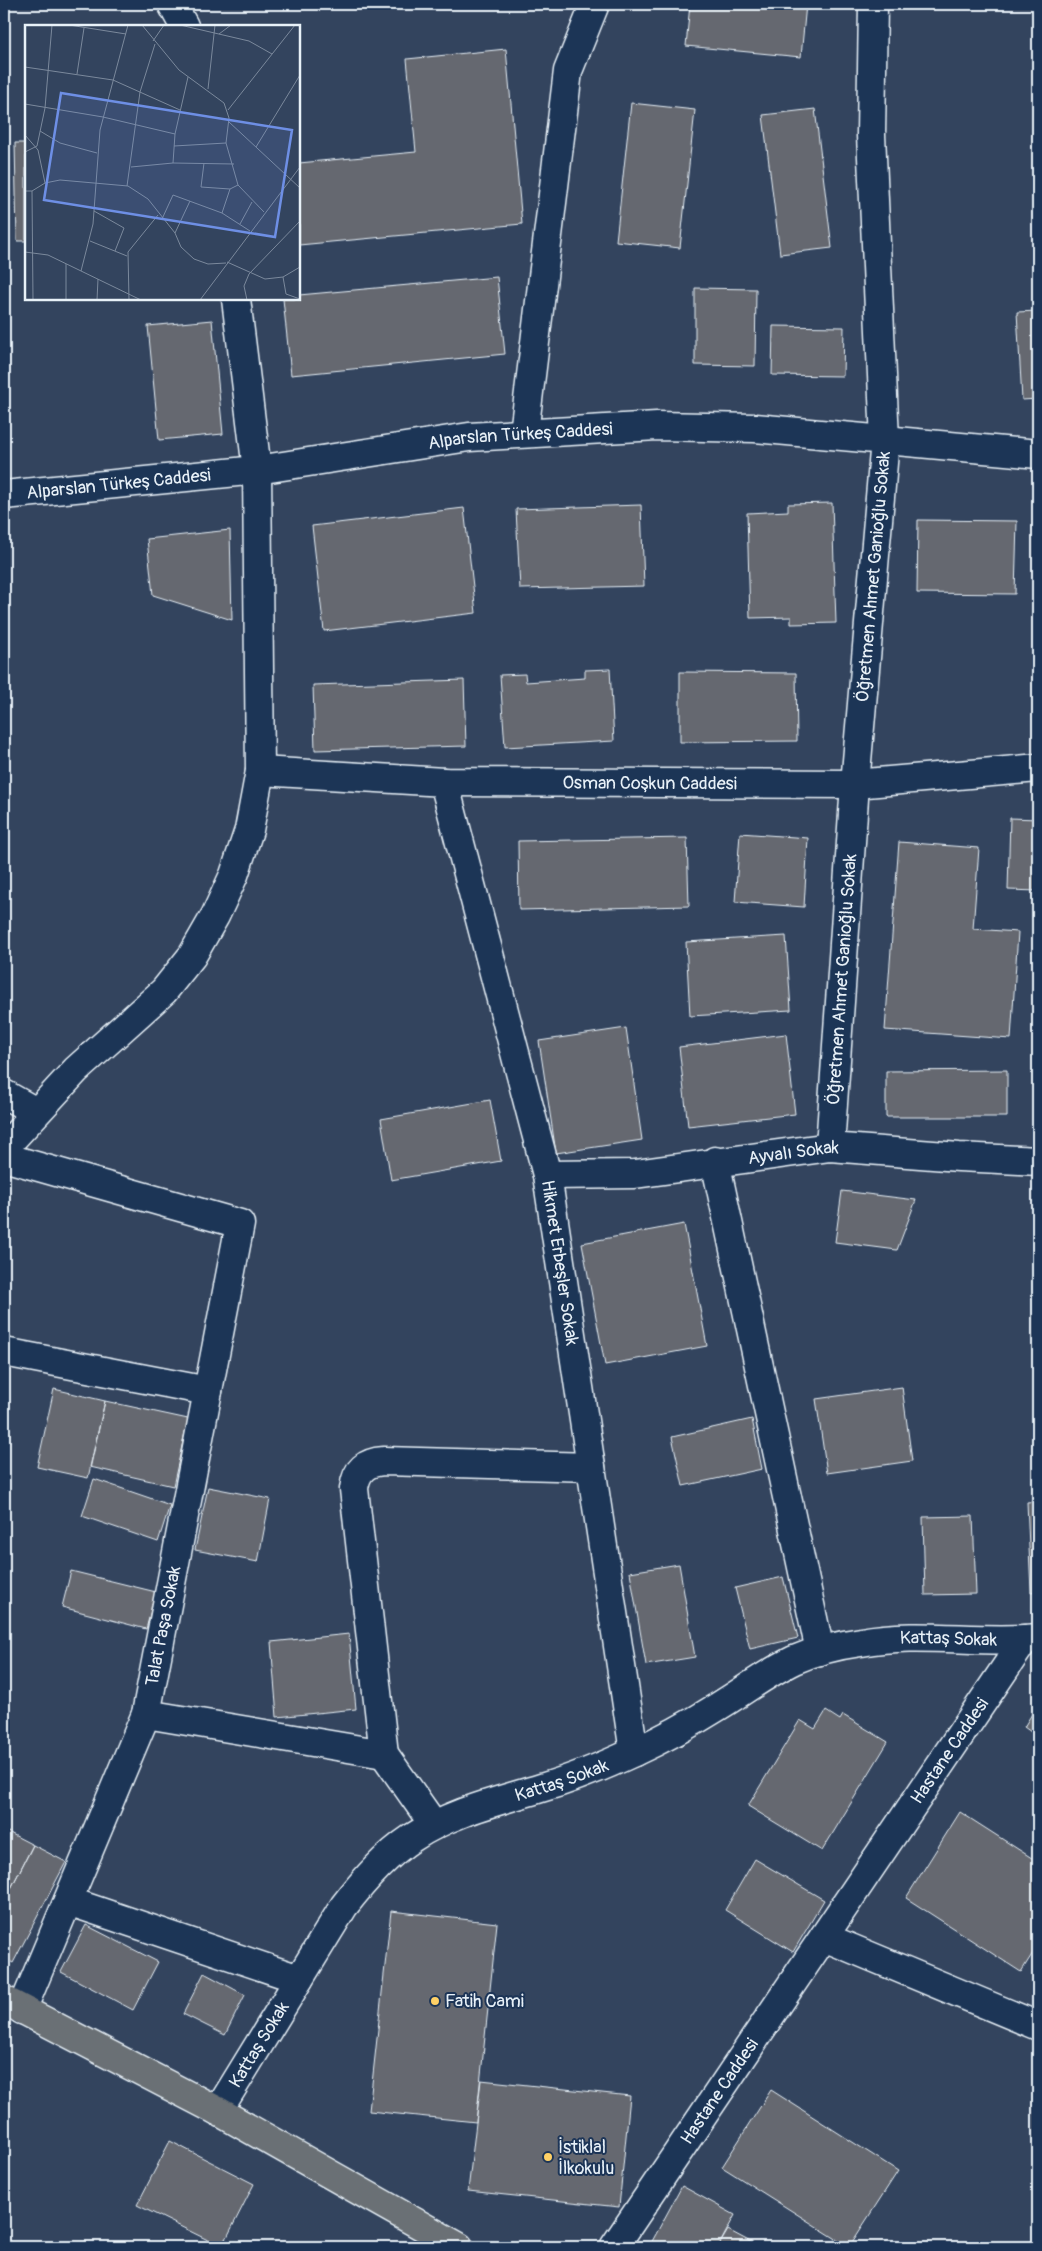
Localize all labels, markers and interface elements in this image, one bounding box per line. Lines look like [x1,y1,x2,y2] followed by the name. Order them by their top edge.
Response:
[25,25,300,300] inset map
[426,418,613,455] street label: Alparslan Türkeş Caddesi
[851,450,896,703] street label: Öğretmen Ahmet Ganioğlu Sokak
[25,464,212,505] street label: Alparslan Türkeş Caddesi
[562,772,737,795] street label: Osman Coşkun Caddesi
[822,853,862,1106] street label: Öğretmen Ahmet Ganioğlu Sokak
[747,1136,840,1170] street label: Ayvalı Sokak
[536,1179,584,1348] street label: Hikmet Erbeşler Sokak
[141,1564,187,1688] street label: Talat Paşa Sokak
[900,1626,998,1652] street label: Kattaş Sokak
[906,1693,994,1809] street label: Hastane Caddesi
[512,1754,612,1807] street label: Kattaş Sokak
[445,1990,524,2013] place label: Fatih Cami
[429,1995,441,2007] marker: Fatih Cami
[224,1997,295,2092] street label: Kattaş Sokak
[676,2034,764,2149] street label: Hastane Caddesi
[558,2136,614,2180] place label: İstiklal İlkokulu
[542,2151,554,2163] marker: İstiklal İlkokulu

